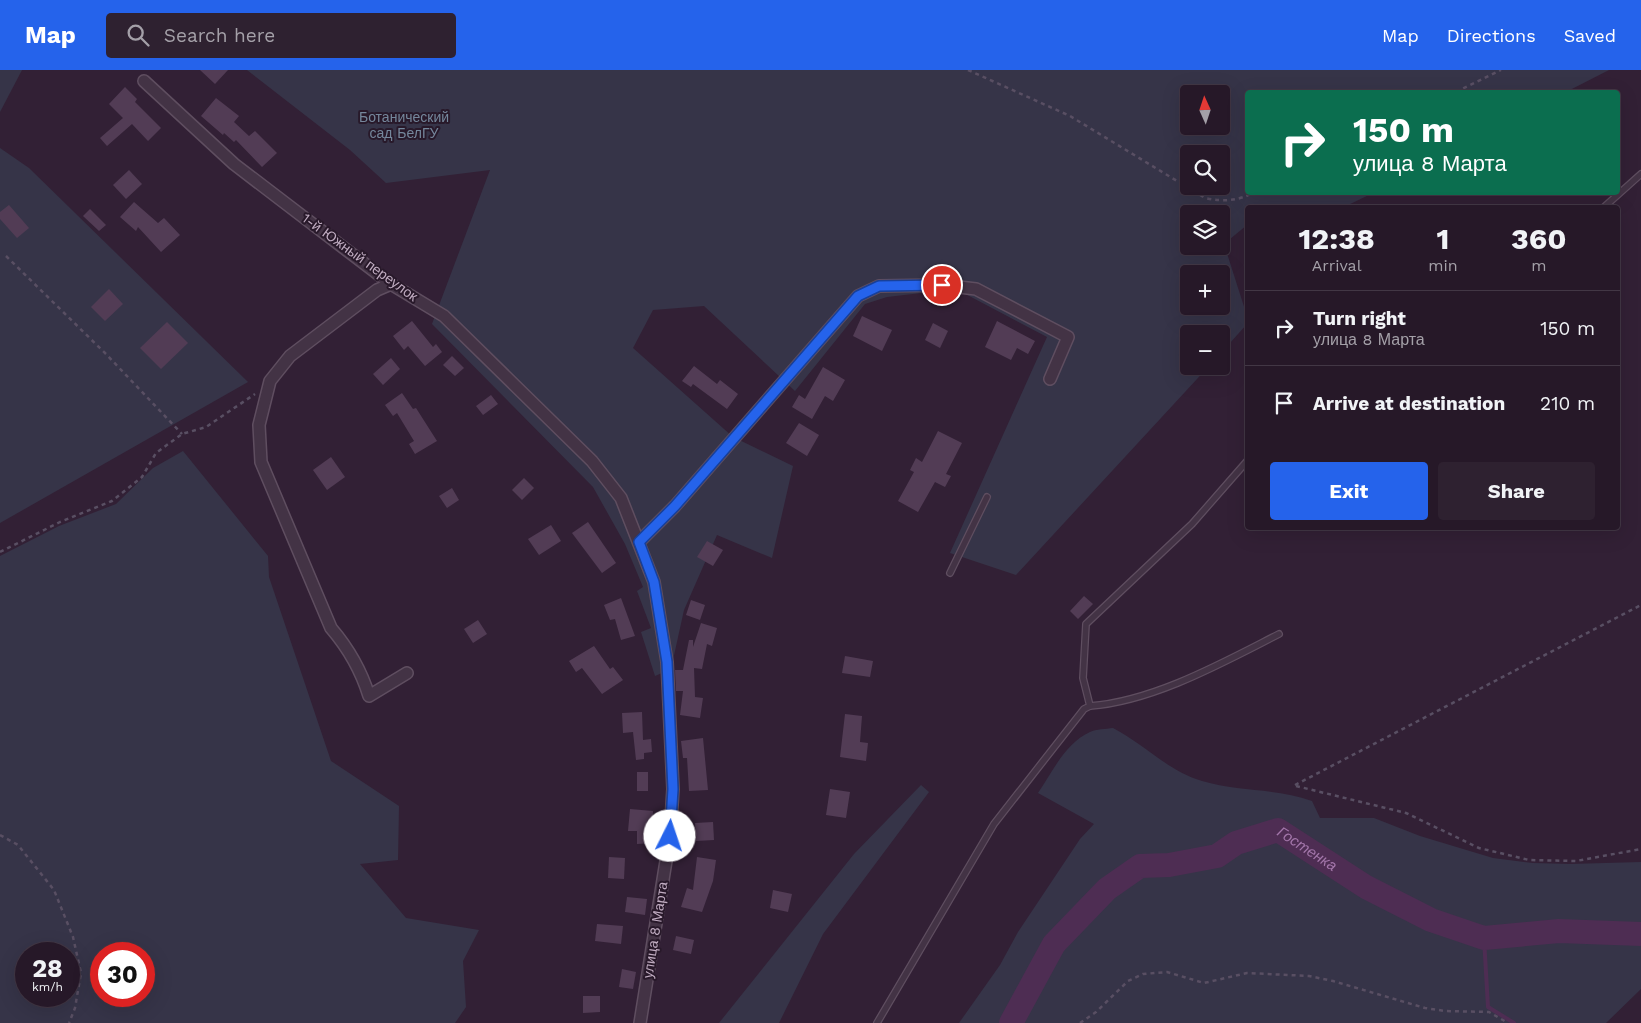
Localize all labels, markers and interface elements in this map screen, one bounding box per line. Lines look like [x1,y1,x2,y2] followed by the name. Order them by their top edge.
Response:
[106,13,456,58] search box
[25,21,76,49] text: Map
[124,21,152,49] icon: search
[164,24,275,47] text: Search here
[1382,25,1419,46] text: Map
[1447,25,1536,46] text: Directions
[1564,25,1616,46] text: Saved
[1180,85,1230,135] north arrow
[1180,85,1230,375] map controls
[359,109,449,141] park label: Ботанический сад БелГУ
[1353,109,1454,151] text: 150 m
[1270,110,1335,175] icon: right
[1180,145,1230,195] button: search
[1353,151,1507,176] text: улица 8 Марта
[1180,205,1230,255] button: layers
[299,210,422,305] street label: 1-й Южный переулок
[1298,221,1375,256] text: 12:38
[1436,221,1449,256] text: 1
[1511,221,1567,256] text: 360
[1312,256,1362,275] text: Arrival
[1428,256,1458,275] text: min
[1531,256,1546,275] text: m
[921,264,963,306] pin
[1180,265,1230,315] button: +
[928,271,956,299] icon: arrive
[1313,307,1406,330] text: Turn right
[1270,314,1298,342] icon: right
[1540,317,1595,340] text: 150 m
[1180,325,1230,375] button: −
[1313,330,1425,349] text: улица 8 Марта
[1270,389,1298,417] icon: arrive
[1313,392,1505,415] text: Arrive at destination
[1540,392,1595,415] text: 210 m
[1270,462,1428,520] button: Exit
[1438,462,1595,520] button: Share
[643,809,695,861] position arrow
[1274,823,1340,875] water label: Гостенка
[639,880,671,980] street label: улица 8 Марта
[90,942,155,1007] speed limit sign: 30
[32,954,63,983] text: 28
[32,980,63,994] text: km/h

